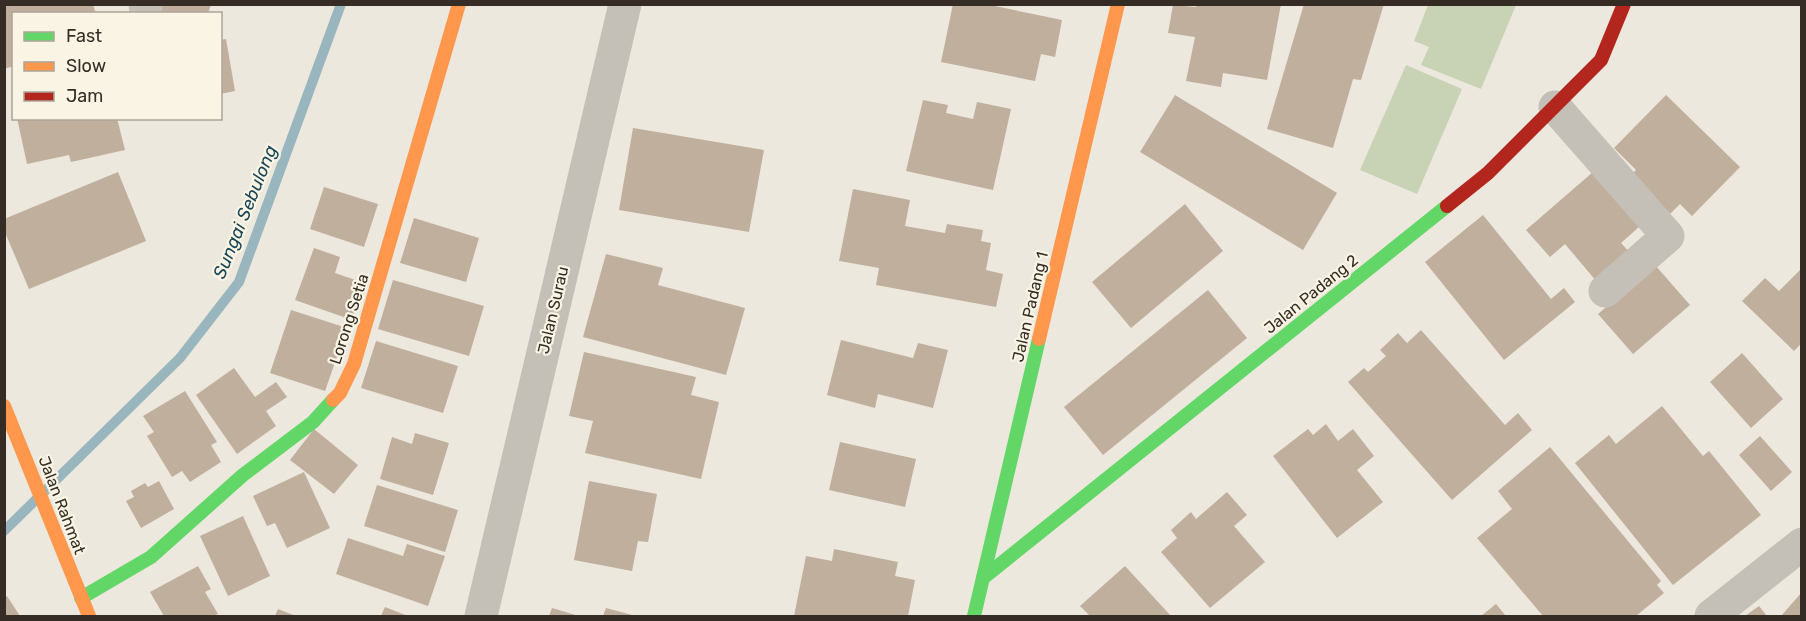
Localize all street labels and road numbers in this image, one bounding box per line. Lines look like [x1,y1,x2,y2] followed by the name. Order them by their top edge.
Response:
[1008,250,1052,364] street label: Jalan Padang 1
[1260,250,1362,338] street label: Jalan Padang 2
[534,264,572,356] street label: Jalan Surau
[325,271,373,367] street label: Lorong Setia
[35,453,89,557] street label: Jalan Rahmat

